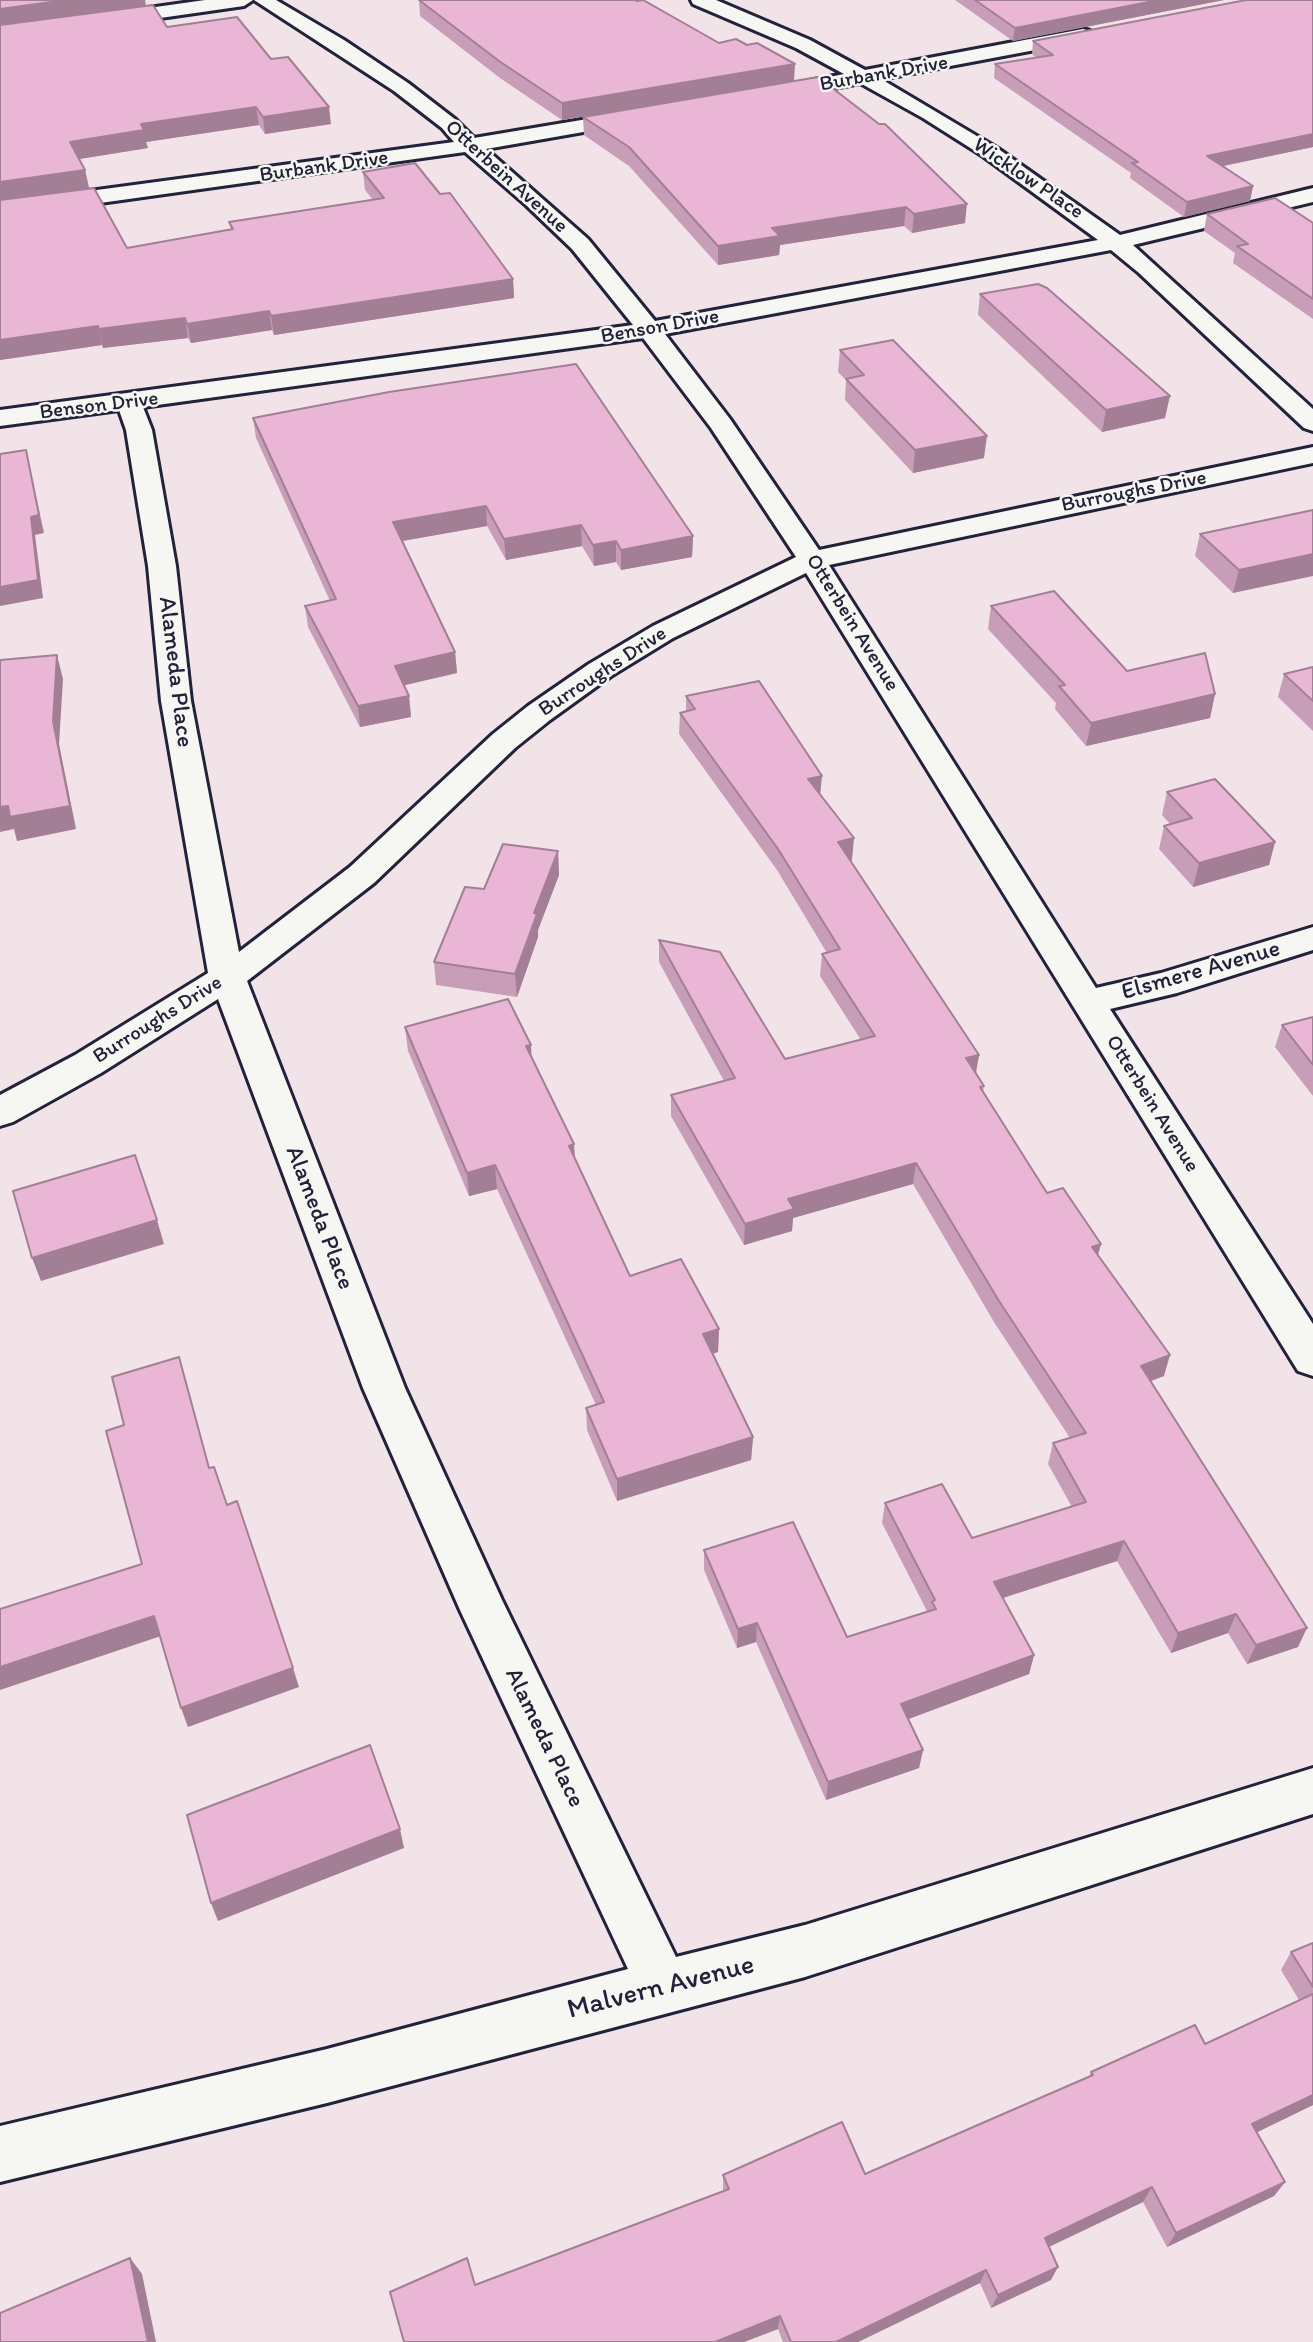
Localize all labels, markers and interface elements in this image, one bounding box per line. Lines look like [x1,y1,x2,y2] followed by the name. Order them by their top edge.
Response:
[818,50,950,98] street label: Burbank Drive
[439,115,573,239] street label: Otterbein Avenue
[968,133,1088,225] street label: Wicklow Place
[258,146,390,188] street label: Burbank Drive
[599,304,721,350] street label: Benson Drive
[38,386,160,426] street label: Benson Drive
[1059,466,1209,518] street label: Burroughs Drive
[800,550,904,696] street label: Otterbein Avenue
[151,595,199,749] street label: Alameda Place
[534,621,672,723] street label: Burroughs Drive
[1118,935,1284,1007] street label: Elsmere Avenue
[89,970,227,1070] street label: Burroughs Drive
[1100,1031,1204,1177] street label: Otterbein Avenue
[278,1142,360,1294] street label: Alameda Place
[498,1664,590,1812] street label: Alameda Place
[564,1949,758,2027] street label: Malvern Avenue

